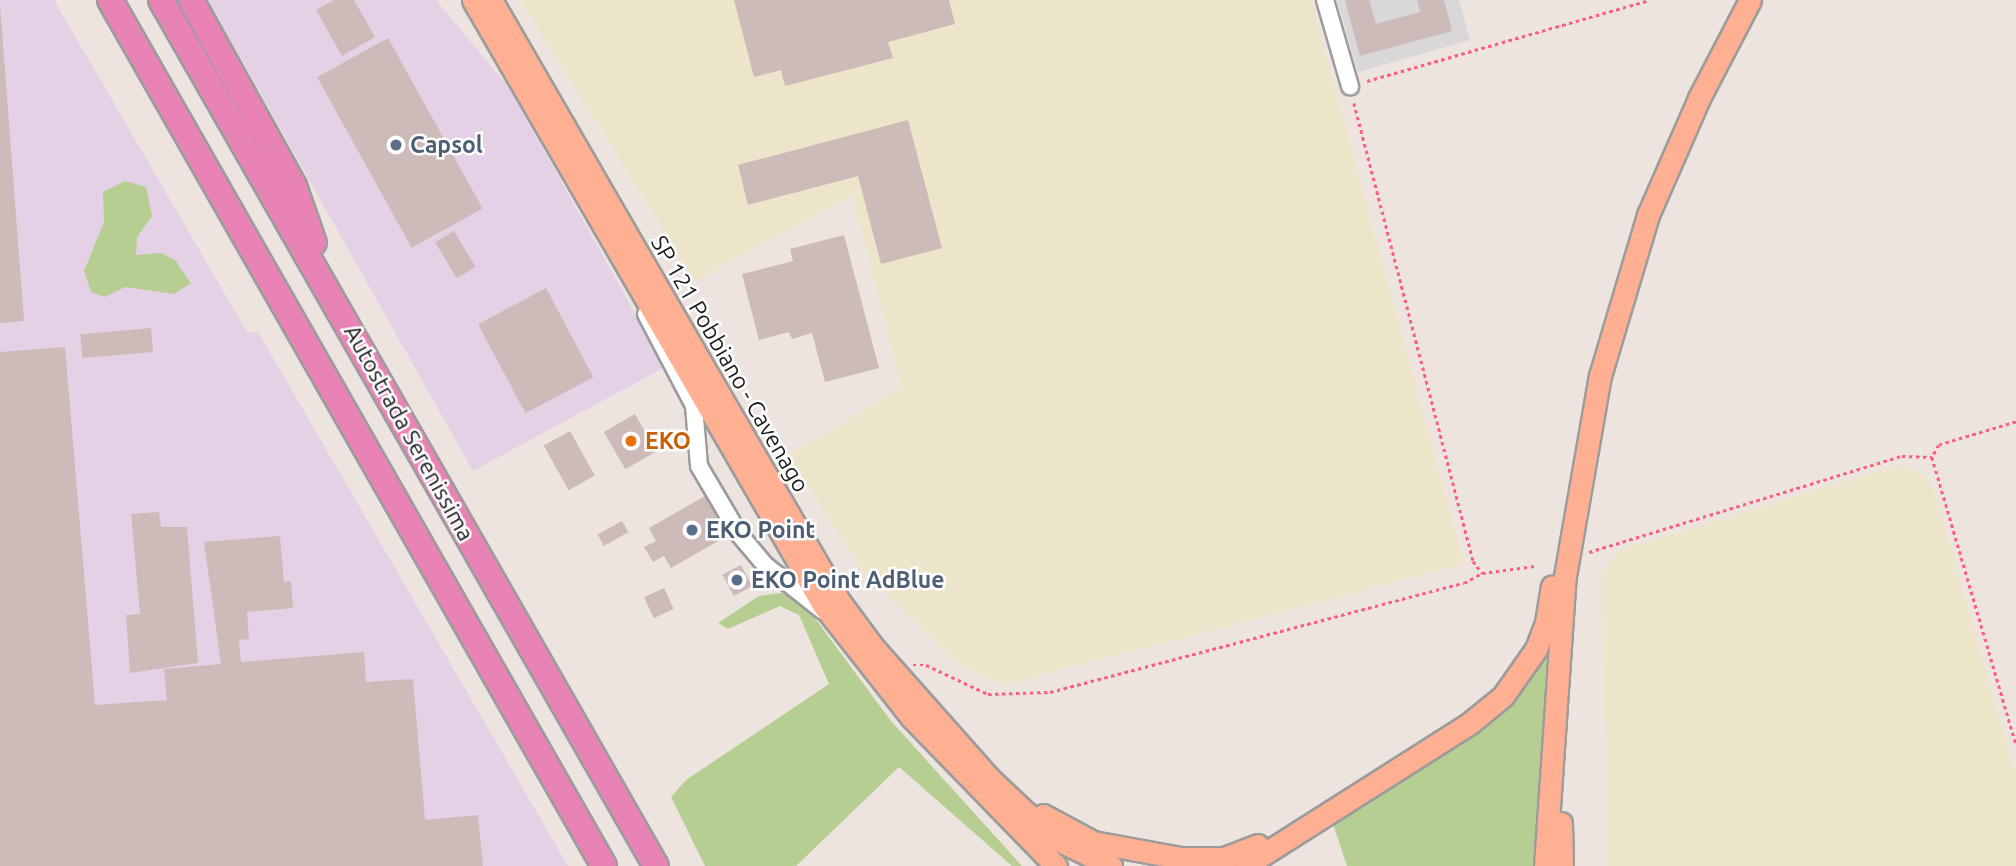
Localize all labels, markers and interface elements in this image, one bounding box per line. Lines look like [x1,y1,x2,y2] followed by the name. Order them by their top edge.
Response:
[410,131,483,159] place label: Capsol
[388,137,404,153] marker: Capsol
[645,231,815,497] street label: SP 121 Pobbiano - Cavenago
[338,320,480,546] street label: Autostrada Serenissima
[645,427,691,455] place label: EKO
[623,433,639,449] marker: EKO
[706,516,815,544] place label: EKO Point
[684,522,700,538] marker: EKO Point
[751,566,944,594] place label: EKO Point AdBlue
[729,572,745,588] marker: EKO Point AdBlue

